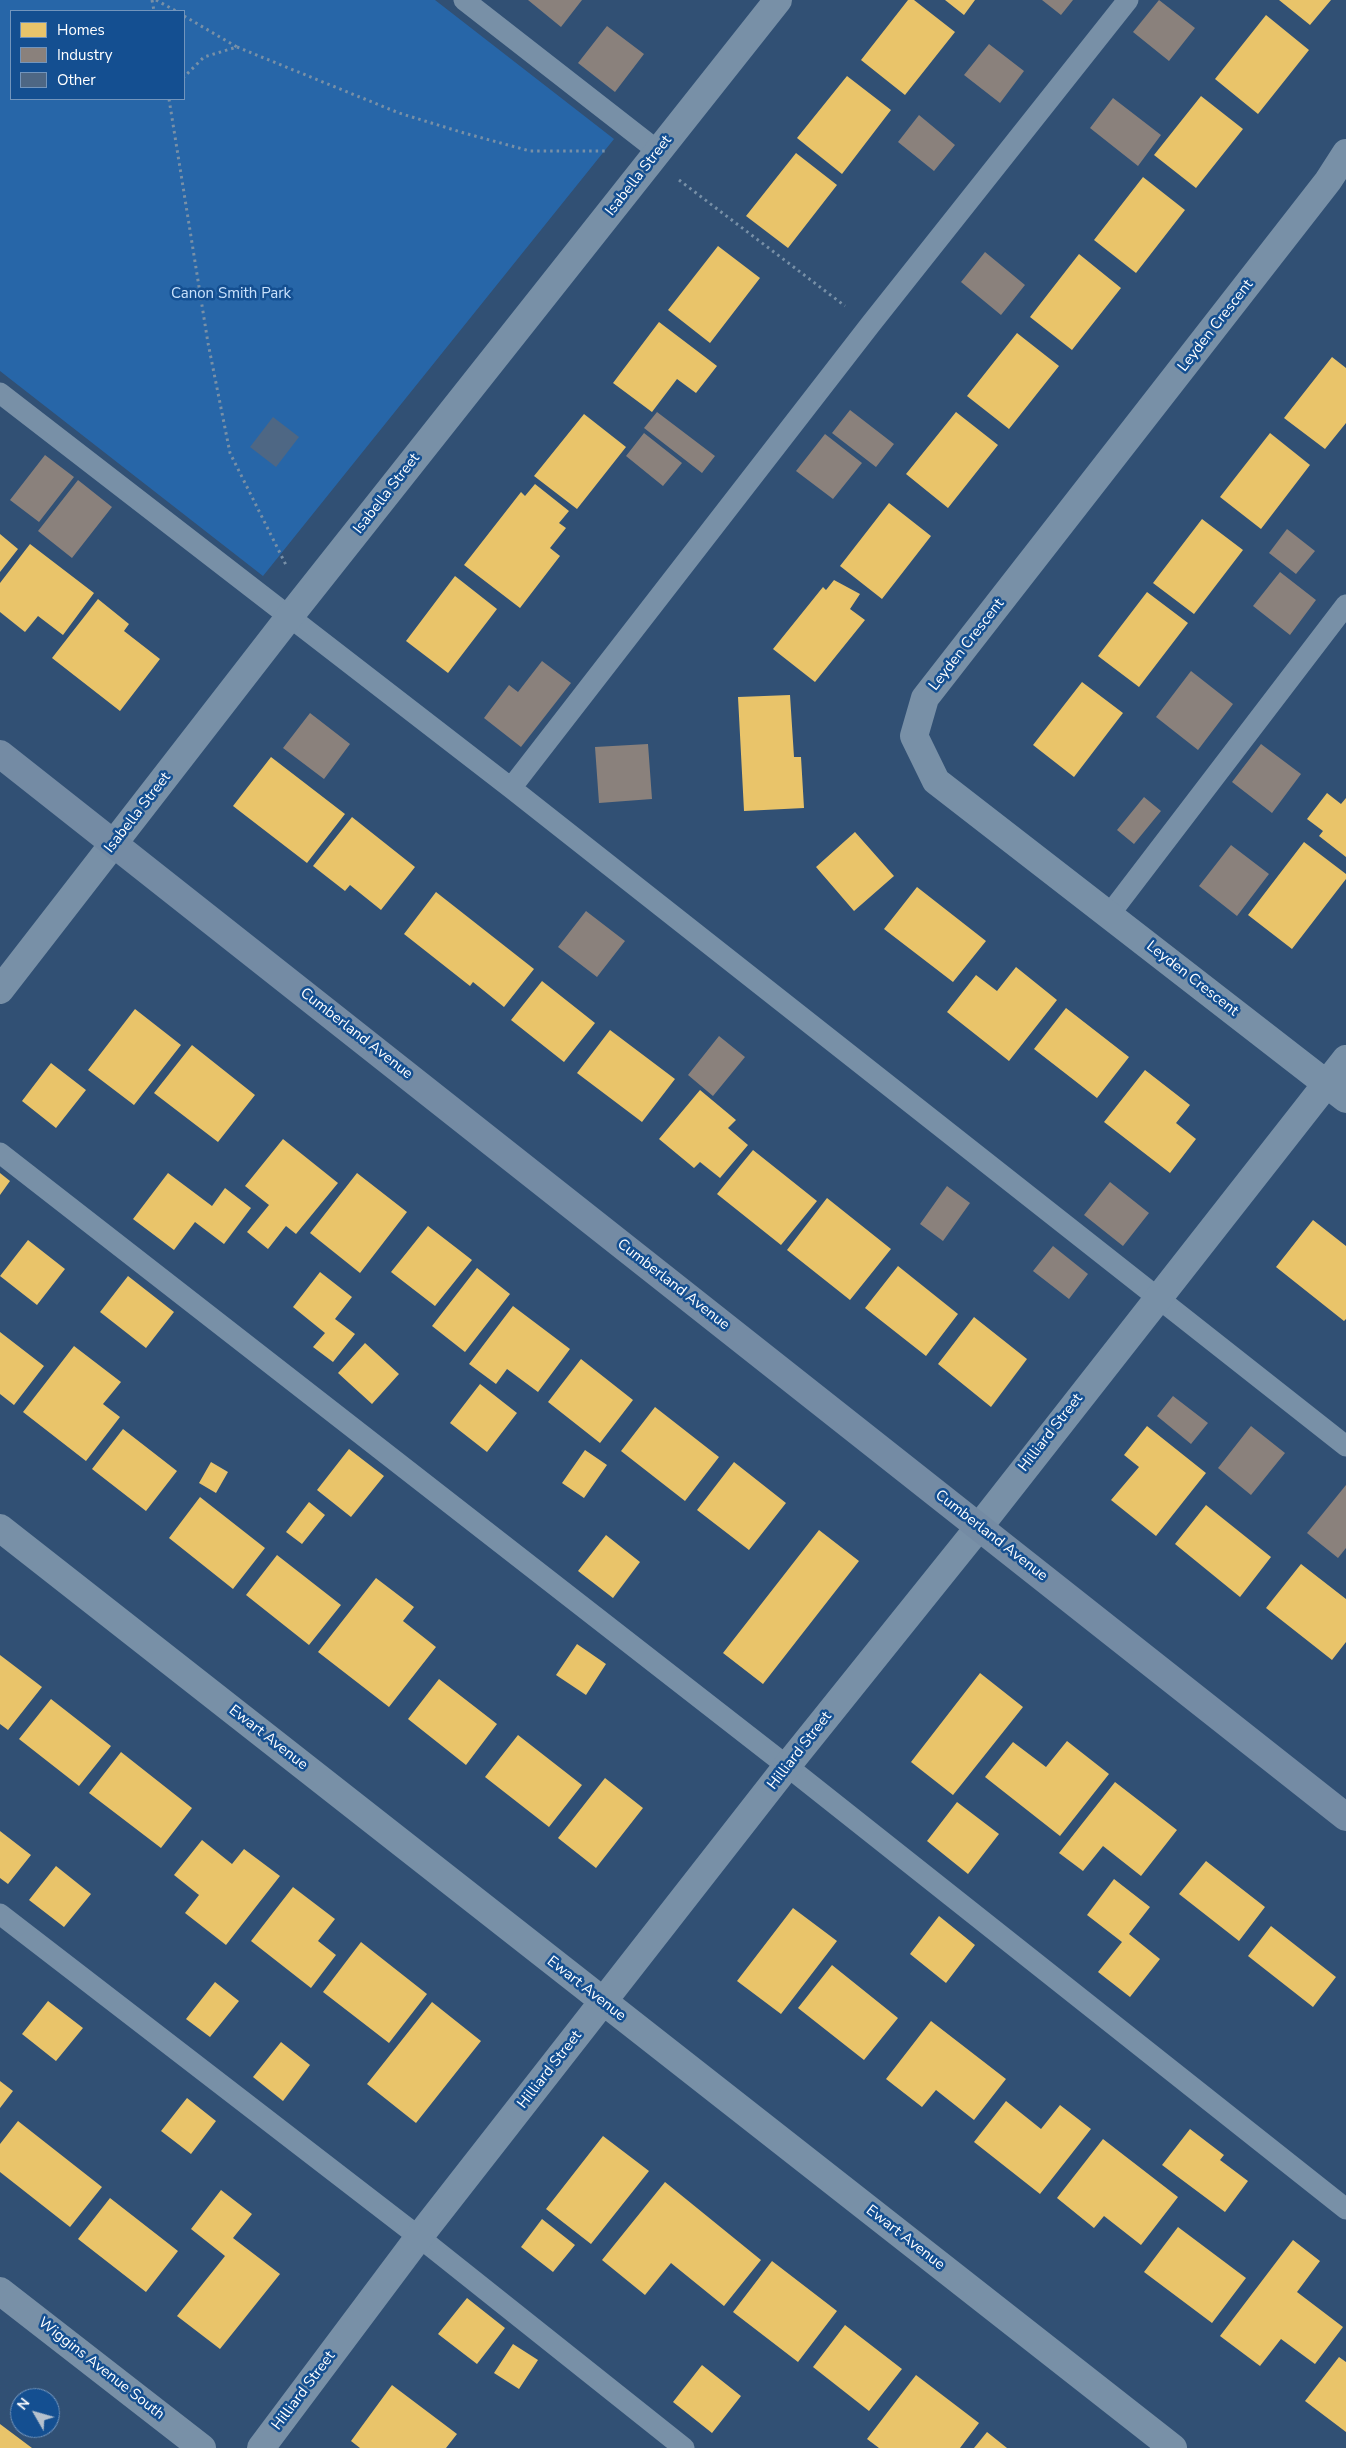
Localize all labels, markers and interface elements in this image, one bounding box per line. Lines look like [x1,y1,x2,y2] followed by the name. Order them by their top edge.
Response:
[10,10,185,100] legend
[57,20,105,40] text: Homes
[57,45,112,65] text: Industry
[57,70,96,90] text: Other
[602,132,676,220] street label: Isabella Street
[1175,276,1257,376] street label: Leyden Crescent
[171,285,291,303] park label: Canon Smith Park
[350,450,424,538] street label: Isabella Street
[926,595,1008,695] street label: Leyden Crescent
[101,769,175,857] street label: Isabella Street
[1142,938,1242,1020] street label: Leyden Crescent
[296,984,416,1084] street label: Cumberland Avenue
[613,1235,733,1335] street label: Cumberland Avenue
[1015,1390,1087,1476] street label: Hilliard Street
[931,1486,1051,1586] street label: Cumberland Avenue
[225,1702,311,1774] street label: Ewart Avenue
[764,1708,836,1794] street label: Hilliard Street
[543,1953,629,2025] street label: Ewart Avenue
[514,2027,586,2113] street label: Hilliard Street
[862,2202,948,2274] street label: Ewart Avenue
[34,2314,168,2424] street label: Wiggins Avenue South
[269,2348,339,2434] street label: Hilliard Street
[10,2388,60,2438] north arrow
[13,2394,34,2414] text: N

